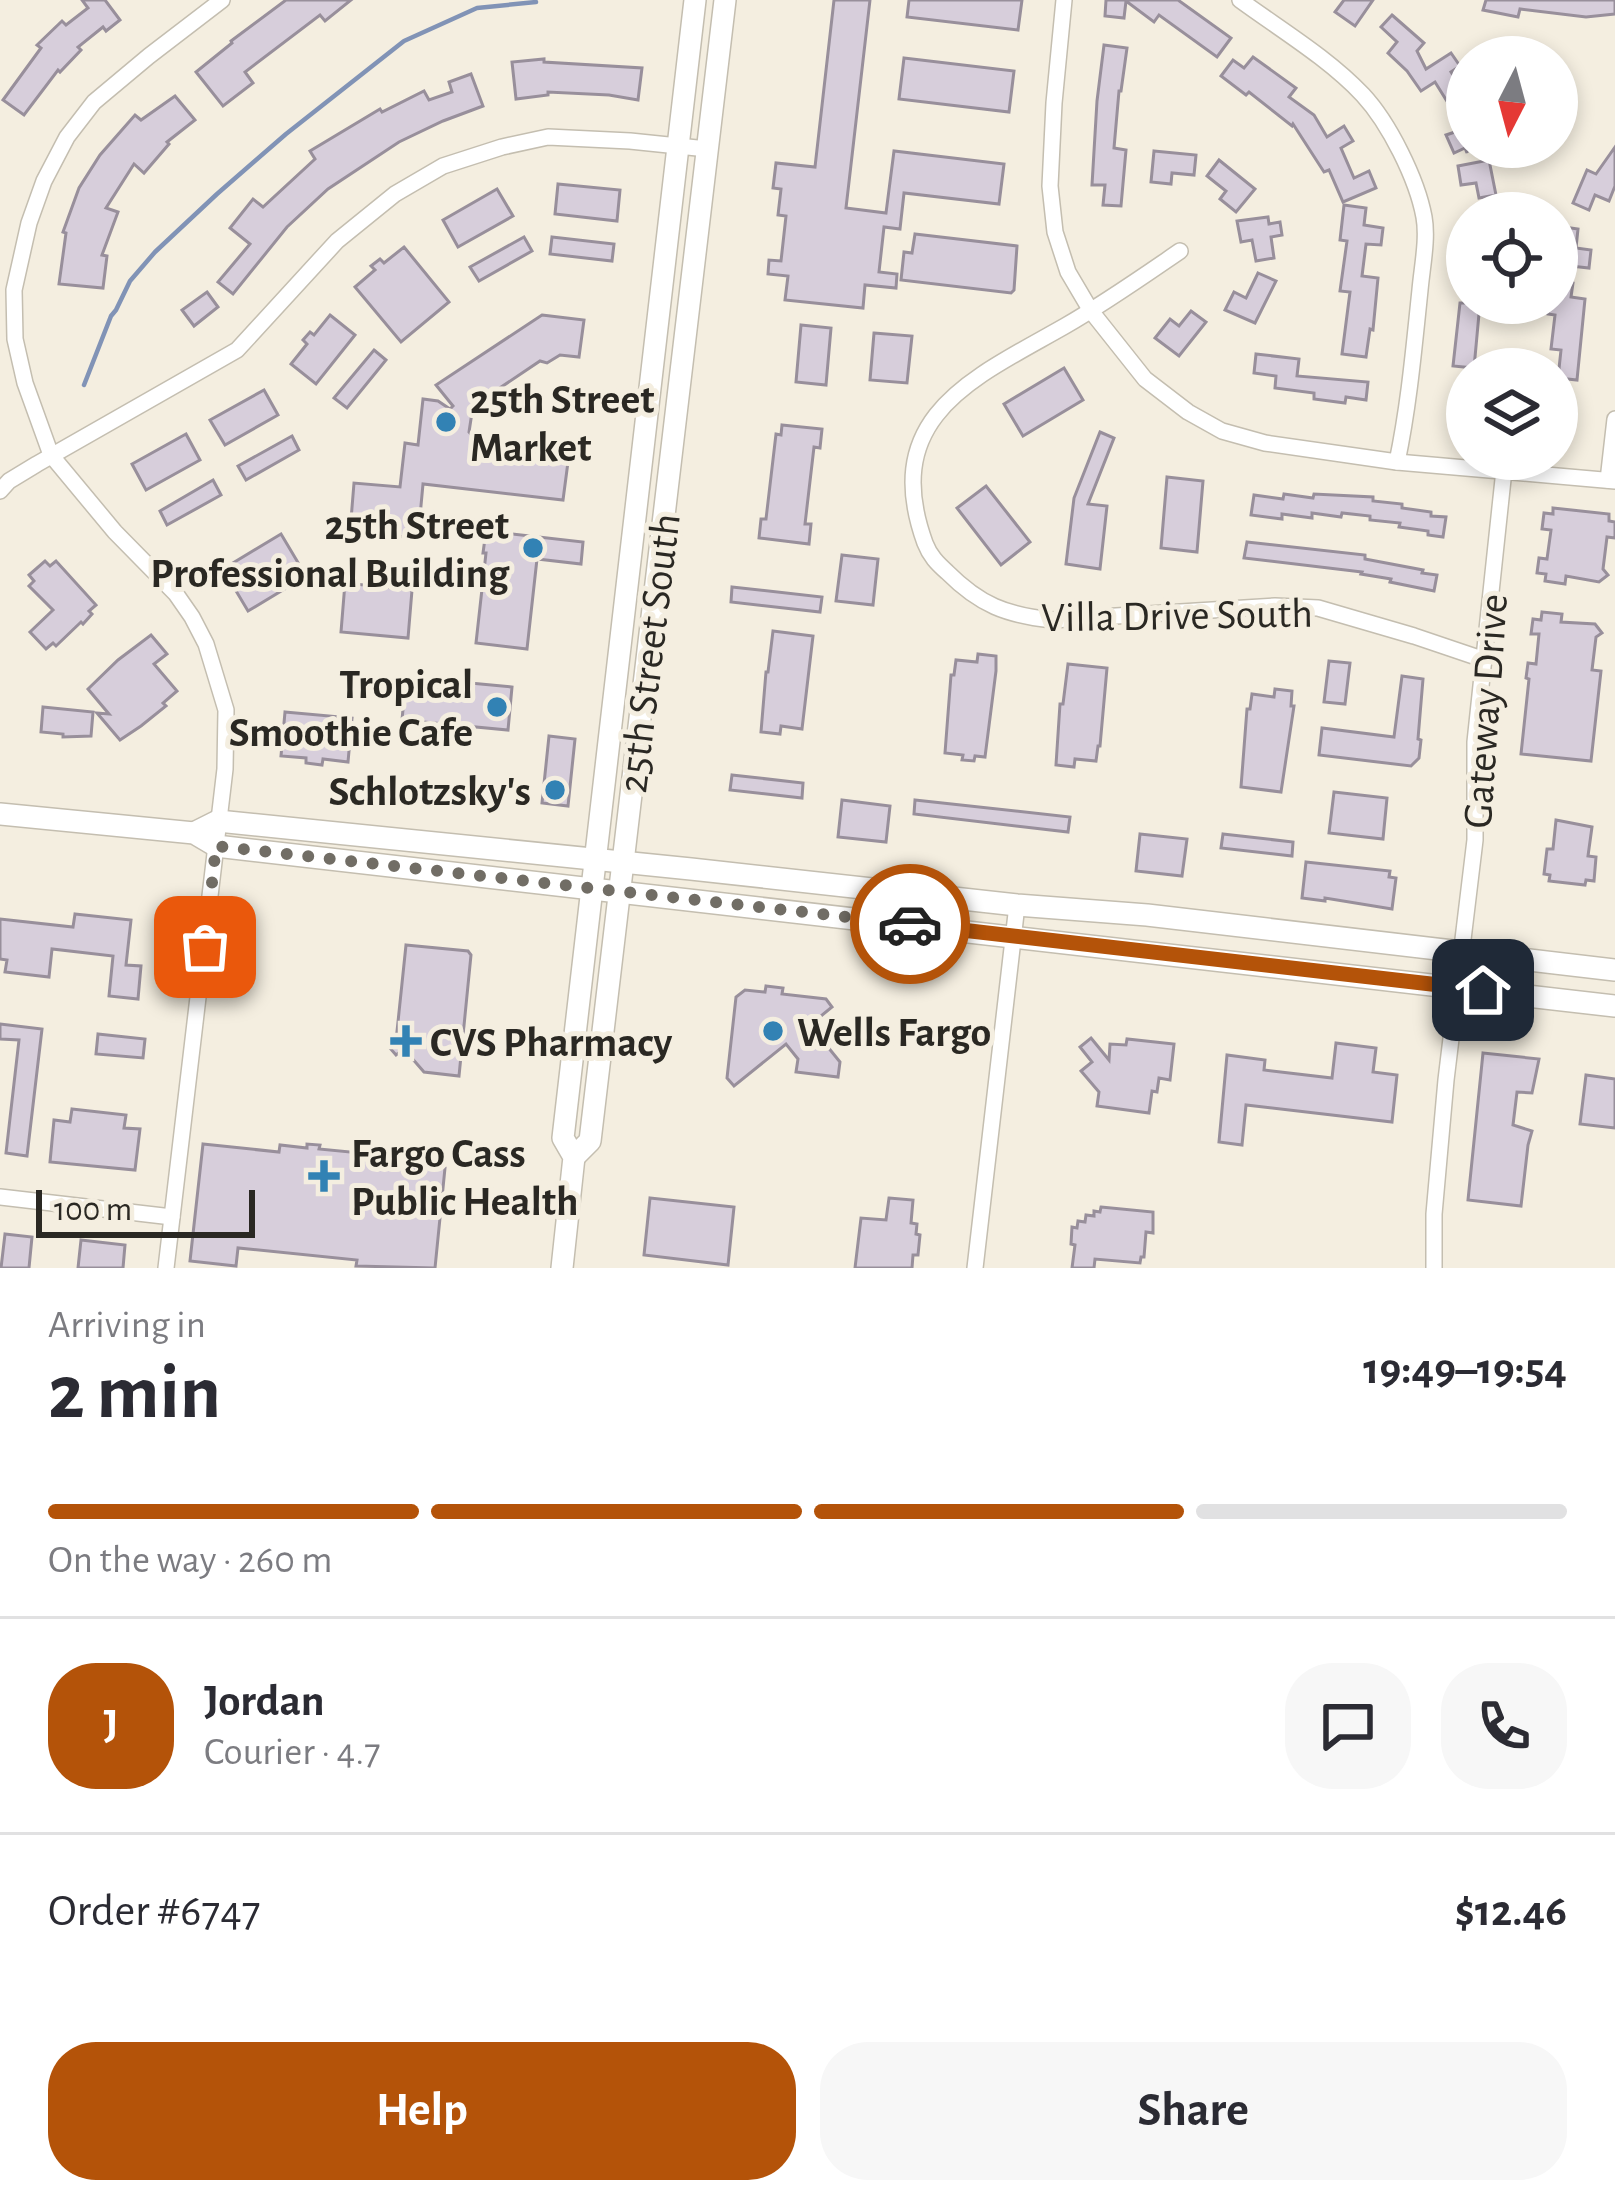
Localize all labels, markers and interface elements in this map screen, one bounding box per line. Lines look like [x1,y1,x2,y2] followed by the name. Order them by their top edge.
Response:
[1446,36,1578,168] north arrow
[1446,36,1578,480] map controls
[1446,192,1578,324] button: locate
[1446,348,1578,480] button: layers
[470,379,654,469] place label: 25th Street Market
[433,409,459,435] marker: 25th Street Market
[150,505,510,595] place label: 25th Street Professional Building
[612,511,688,795] street label: 25th Street South
[520,535,546,561] marker: 25th Street Professional Building
[1457,592,1515,830] street label: Gateway Drive
[1041,593,1313,639] street label: Villa Drive South
[229,664,473,754] place label: Tropical Smoothie Cafe
[484,694,510,720] marker: Tropical Smoothie Cafe
[329,771,531,813] place label: Schlotzsky's
[542,777,568,803] marker: Schlotzsky's
[850,864,970,984] courier
[877,891,943,957] icon: car
[154,896,256,998] pin
[172,914,238,980] icon: bag
[1432,939,1534,1041] pin
[1450,957,1516,1023] icon: home
[797,1012,991,1054] place label: Wells Fargo
[760,1018,786,1044] marker: Wells Fargo
[430,1022,673,1064] place label: CVS Pharmacy
[393,1028,419,1054] marker: CVS Pharmacy
[351,1133,578,1223] place label: Fargo Cass Public Health
[308,1160,340,1192] marker: Fargo Cass Public Health
[36,1184,255,1237] scale bar
[54,1194,132,1227] text: 100 m
[48,1306,206,1345] text: Arriving in
[1363,1347,1567,1392] text: 19:49–19:54
[48,1355,221,1433] text: 2 min
[48,1541,332,1580] text: On the way · 260 m
[1285,1663,1411,1789] button: chat
[1441,1663,1567,1789] button: phone
[204,1679,325,1724] text: Jordan
[103,1703,119,1748] text: J
[204,1733,381,1772] text: Courier · 4.7
[48,1889,261,1934] text: Order #6747
[1455,1889,1567,1934] text: $12.46
[48,2042,796,2180] button: Help
[820,2042,1567,2180] button: Share

